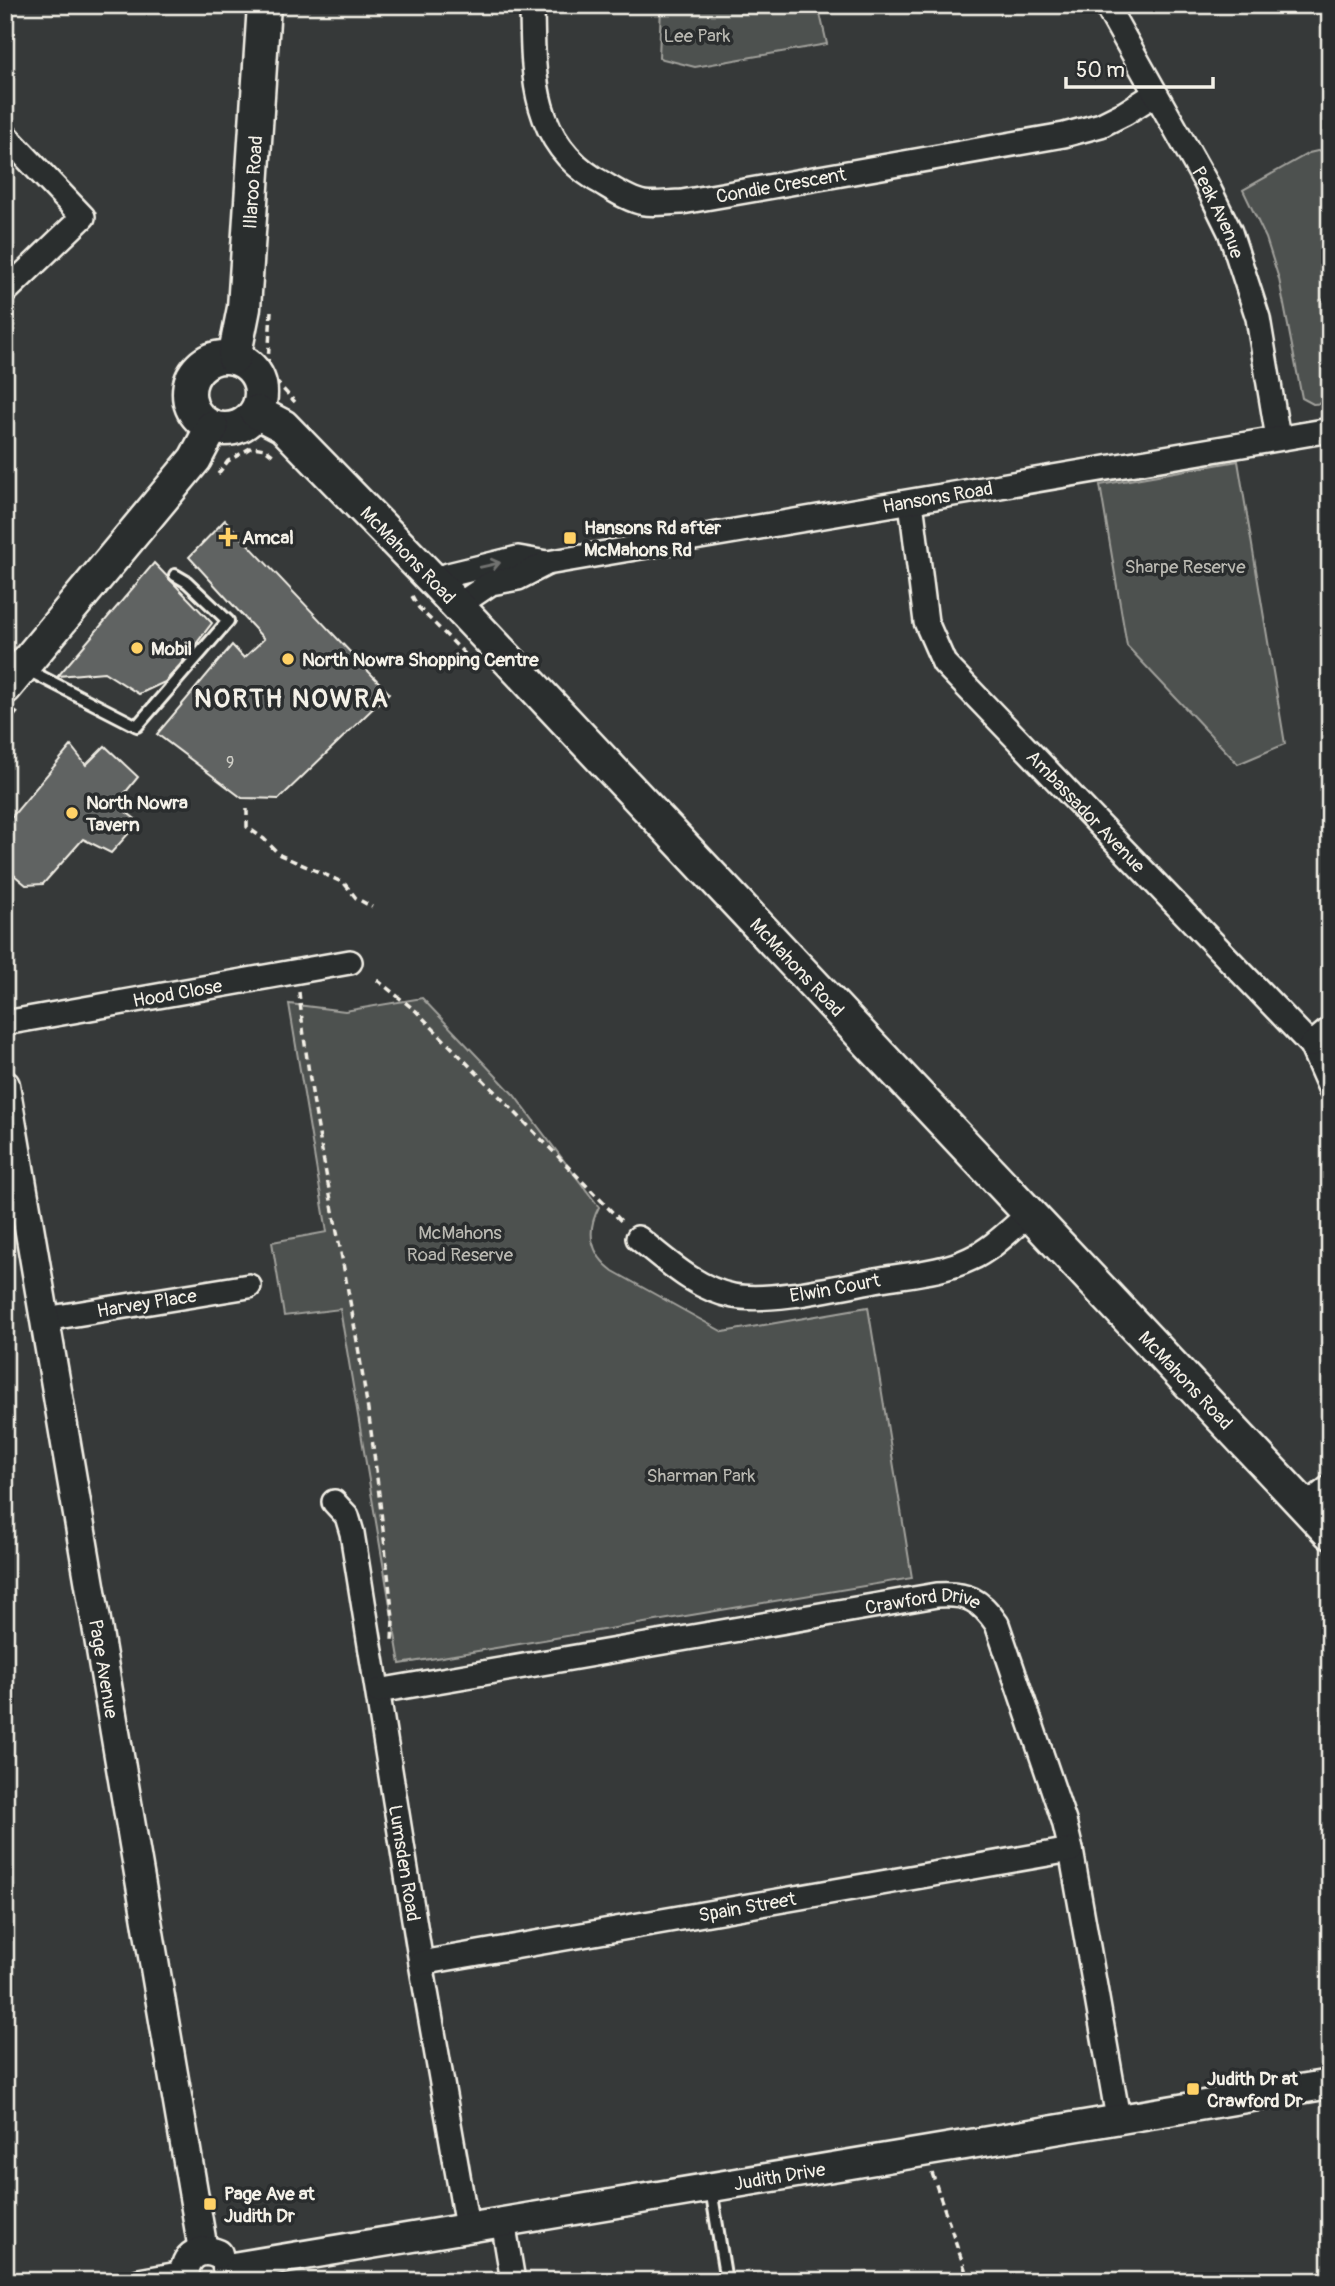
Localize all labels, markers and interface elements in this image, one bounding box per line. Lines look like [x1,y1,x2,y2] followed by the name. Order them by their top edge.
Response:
[664,24,730,48] park label: Lee Park
[1066,46,1212,90] scale bar
[1076,57,1125,84] text: 50 m
[238,135,268,230] street label: Illaroo Road
[714,162,848,209] street label: Condie Crescent
[1186,162,1249,262] street label: Peak Avenue
[881,476,995,519] street label: Hansons Road
[355,501,460,609] street label: McMahons Road
[584,516,721,562] place label: Hansons Rd after McMahons Rd
[242,526,294,550] place label: Amcal
[220,529,236,545] marker: Amcal
[562,530,578,546] marker: Hansons Rd after McMahons Rd
[1125,555,1246,579] park label: Sharpe Reserve
[478,558,501,571] one-way arrow
[151,637,192,661] place label: Mobil
[129,640,145,656] marker: Mobil
[302,648,539,672] place label: North Nowra Shopping Centre
[280,651,296,667] marker: North Nowra Shopping Centre
[194,683,390,715] district label: NORTH NOWRA
[1021,745,1150,879] street label: Ambassador Avenue
[226,753,234,773] house number: 9
[85,791,188,837] place label: North Nowra Tavern
[64,805,80,821] marker: North Nowra Tavern
[744,913,849,1022] street label: McMahons Road
[131,974,225,1013] street label: Hood Close
[407,1221,514,1267] park label: McMahons Road Reserve
[788,1268,882,1308] street label: Elwin Court
[95,1284,199,1323] street label: Harvey Place
[1133,1326,1238,1435] street label: McMahons Road
[647,1464,756,1488] park label: Sharman Park
[863,1584,986,1620] street label: Crawford Drive
[83,1617,124,1721] street label: Page Avenue
[383,1803,425,1923] street label: Lumsden Road
[697,1887,798,1928] street label: Spain Street
[1207,2067,1303,2113] place label: Judith Dr at Crawford Dr
[1185,2081,1201,2097] marker: Judith Dr at Crawford Dr
[732,2157,828,2196] street label: Judith Drive
[224,2182,316,2228] place label: Page Ave at Judith Dr
[202,2196,218,2212] marker: Page Ave at Judith Dr

